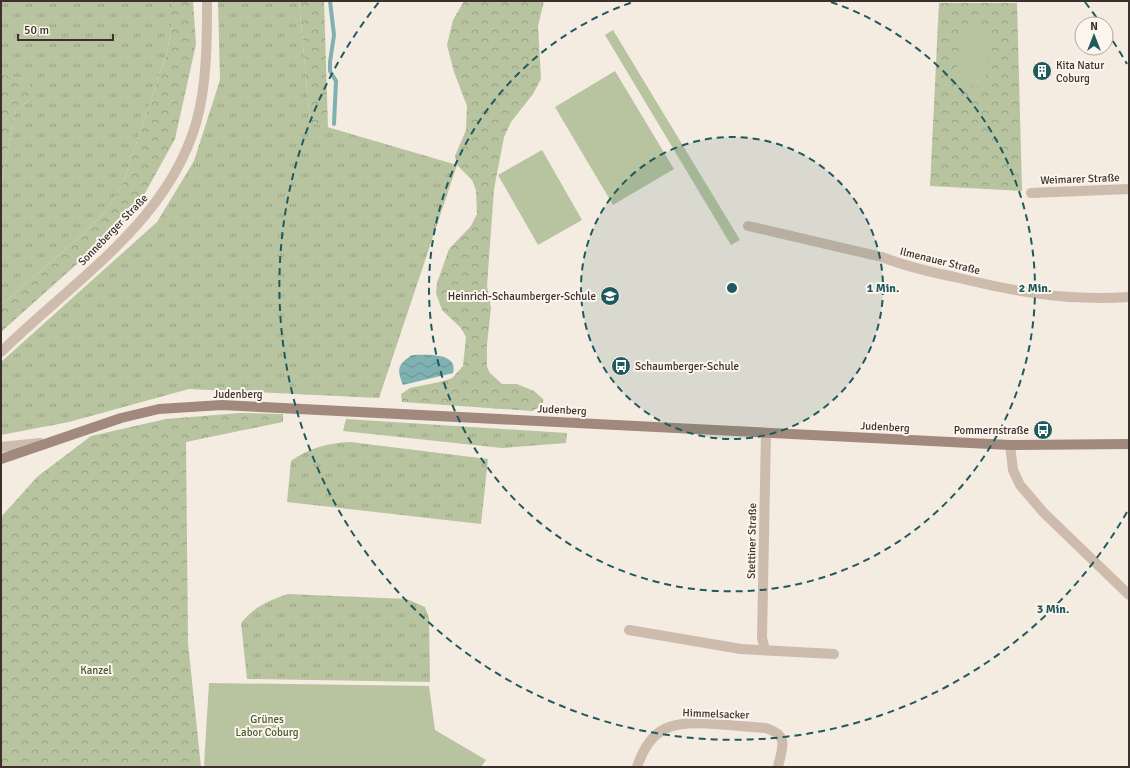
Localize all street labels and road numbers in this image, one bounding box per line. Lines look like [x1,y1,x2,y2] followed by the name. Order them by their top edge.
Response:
[1040,171,1120,187] street label: Weimarer Straße
[76,192,150,268] street label: Sonneberger Straße
[899,245,981,277] street label: Ilmenauer Straße
[213,388,263,401] street label: Judenberg
[537,402,587,418] street label: Judenberg
[860,419,910,435] street label: Judenberg
[745,503,759,579] street label: Stettiner Straße
[682,706,750,722] street label: Himmelsacker

